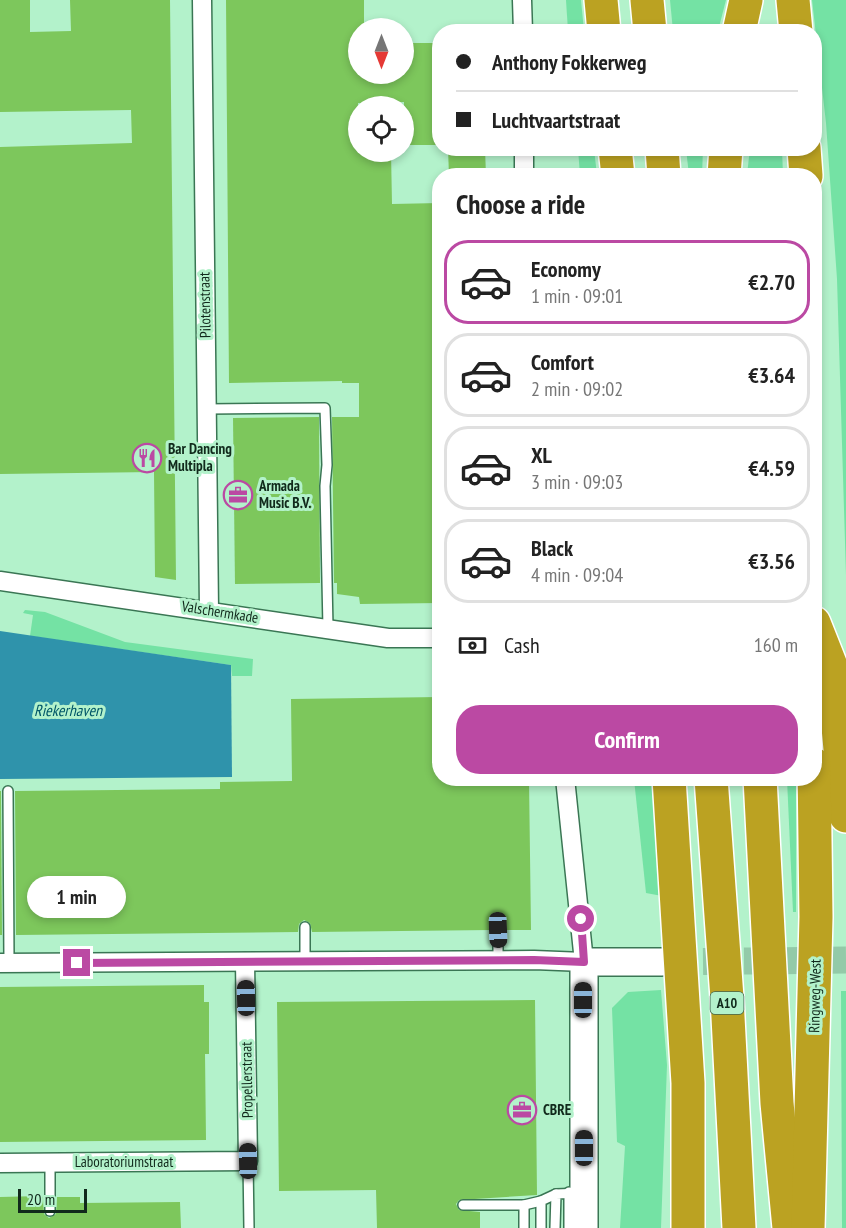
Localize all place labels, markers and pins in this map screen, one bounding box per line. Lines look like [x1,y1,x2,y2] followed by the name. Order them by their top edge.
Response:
[168,439,232,475] place label: Bar Dancing Multipla
[131,442,163,474] restaurant icon: Bar Dancing Multipla
[258,476,311,512] place label: Armada Music B.V.
[222,479,254,511] office icon: Armada Music B.V.
[506,1094,538,1126] office icon: CBRE
[543,1100,571,1119] place label: CBRE

